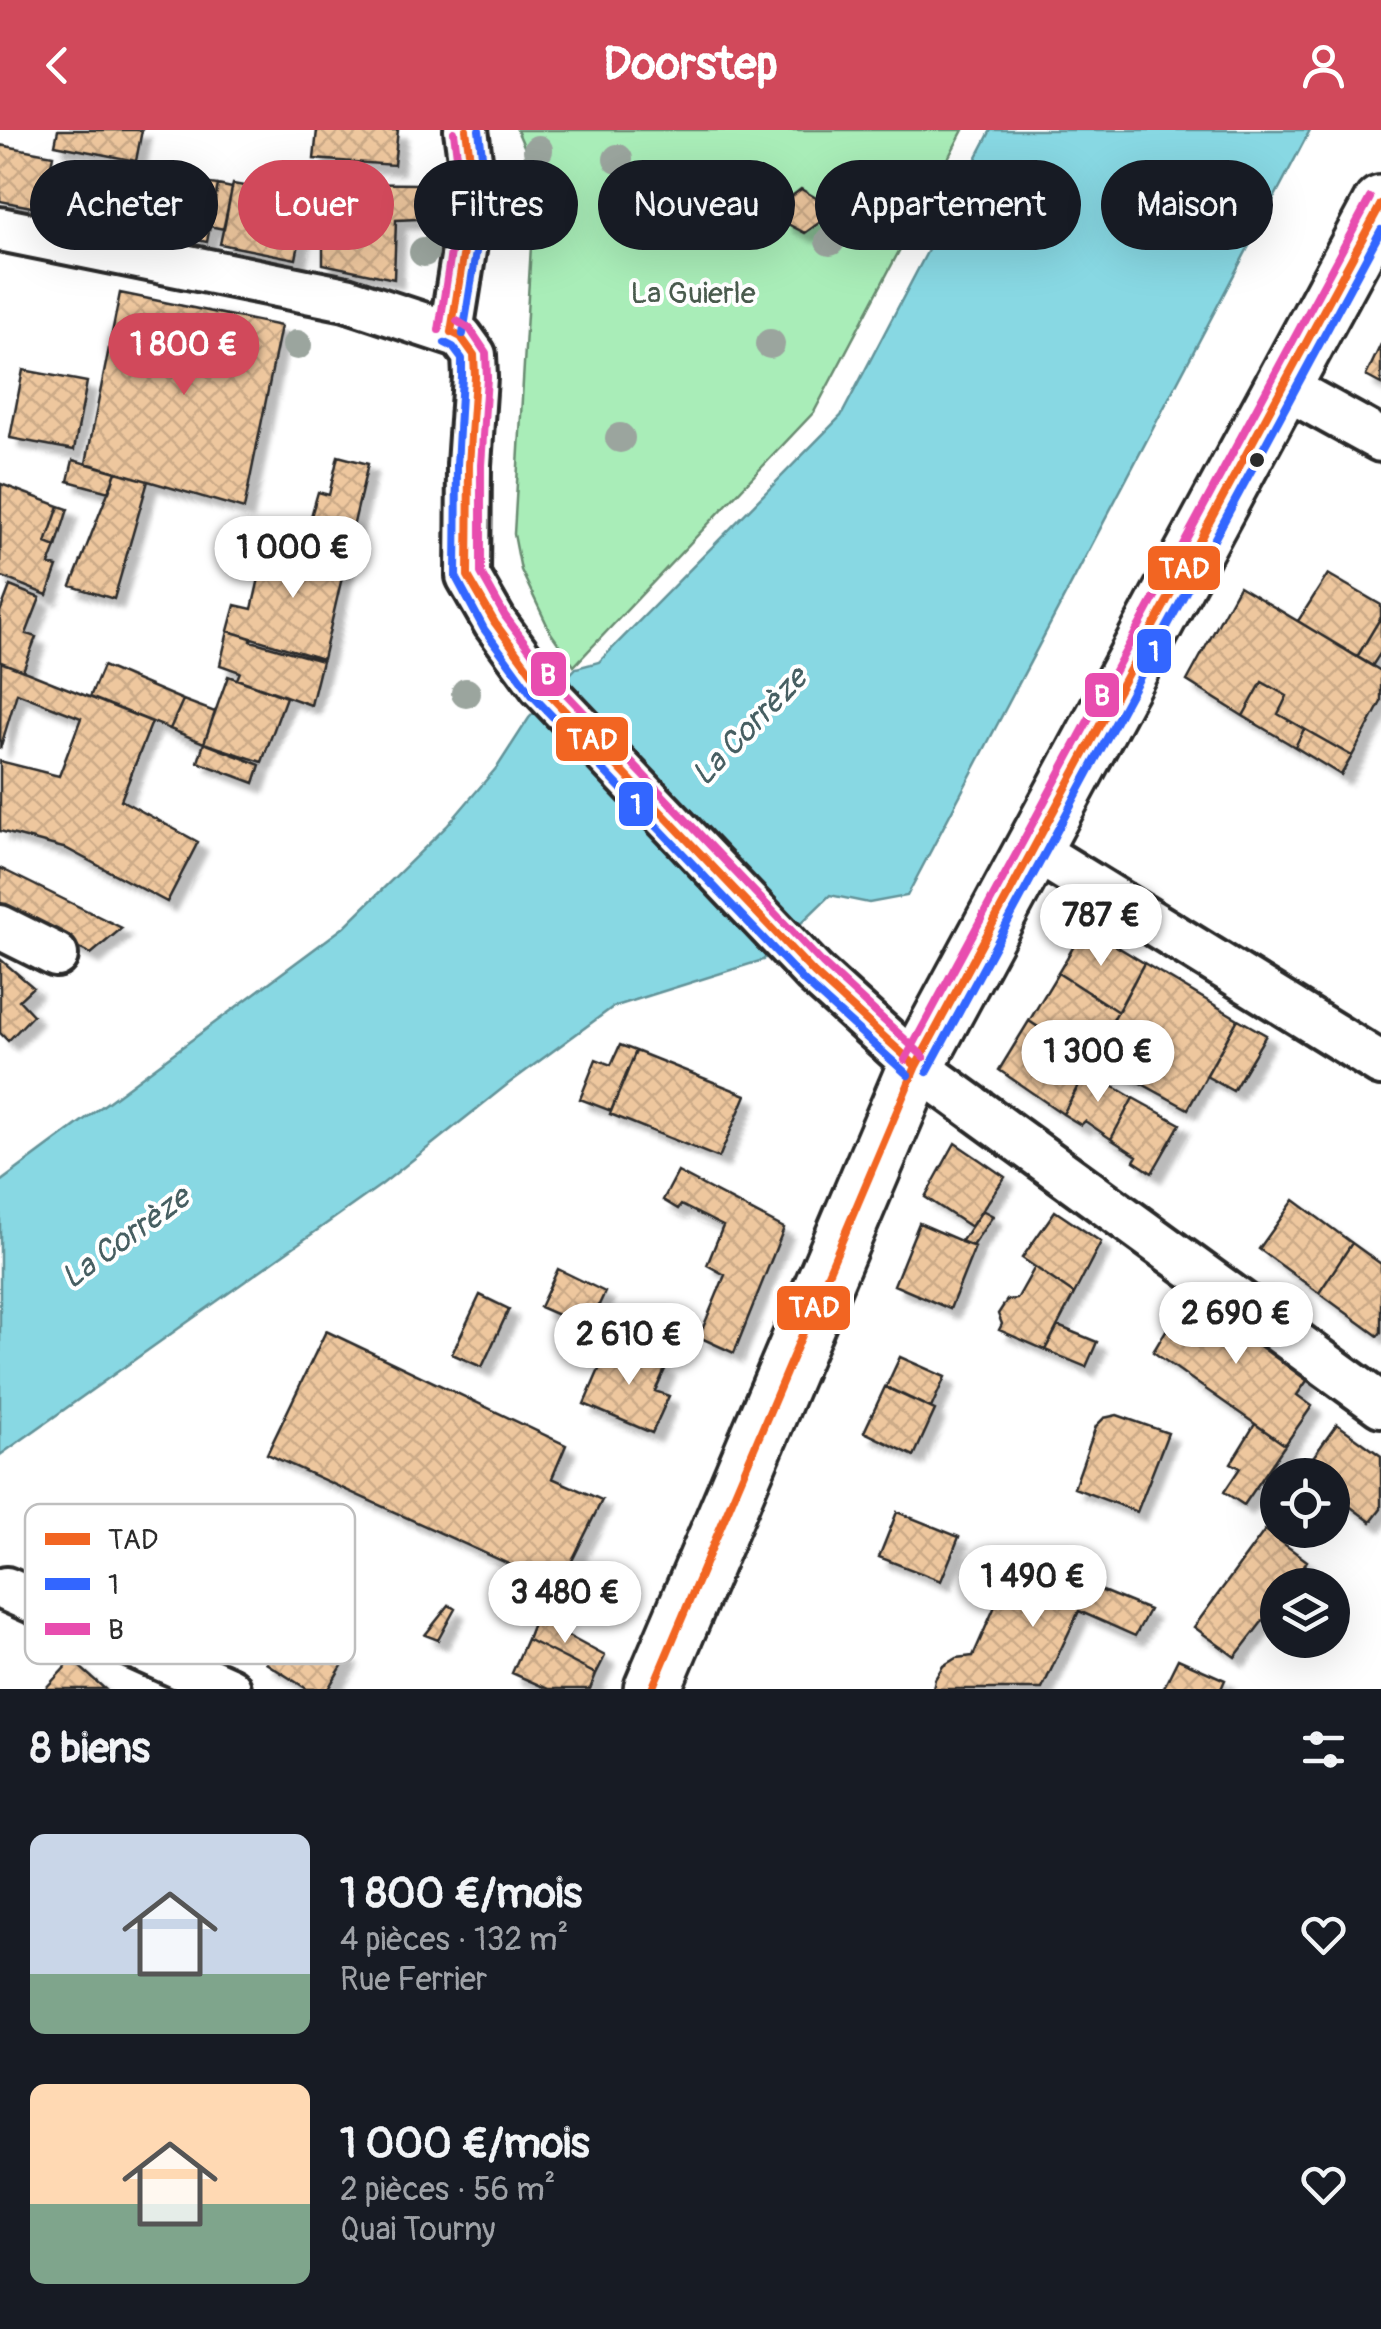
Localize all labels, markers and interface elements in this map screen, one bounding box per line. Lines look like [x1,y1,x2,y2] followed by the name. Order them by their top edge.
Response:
[603,37,778,93] text: Doorstep
[30,38,85,93] icon: back
[1296,38,1351,93] icon: person
[30,160,218,250] chip: Acheter
[238,160,394,250] chip: Louer
[414,160,578,250] chip: Filtres
[598,160,795,250] chip: Nouveau
[815,160,1081,250] chip: Appartement
[1101,160,1273,250] chip: Maison
[630,275,756,312] park label: La Guierle
[92,313,276,398] pin: 1 800 €
[130,325,238,365] text: 1 800 €
[1247,450,1267,470] unlabelled marker
[201,516,385,601] pin: 1 000 €
[236,528,350,568] text: 1 000 €
[1146,544,1222,592] line badge: TAD
[1158,552,1209,587] text: TAD
[1135,627,1173,675] line badge: 1
[1149,635,1159,670] text: 1
[529,650,568,698] line badge: B
[684,657,818,794] water label: La Corrèze
[540,658,556,693] text: B
[1083,671,1121,719] line badge: B
[1094,679,1110,714] text: B
[554,715,630,763] line badge: TAD
[566,723,617,758] text: TAD
[617,780,655,828] line badge: 1
[631,788,641,823] text: 1
[1031,884,1171,969] pin: 787 €
[1062,896,1140,936] text: 787 €
[1006,1020,1190,1105] pin: 1 300 €
[1043,1032,1153,1072] text: 1 300 €
[53,1176,200,1298] water label: La Corrèze
[1144,1282,1328,1367] pin: 2 690 €
[775,1284,852,1332] line badge: TAD
[788,1291,839,1326] text: TAD
[1181,1294,1291,1334] text: 2 690 €
[537,1303,721,1388] pin: 2 610 €
[576,1315,682,1355] text: 2 610 €
[1260,1458,1350,1658] map controls
[1260,1458,1350,1548] button: locate
[25,1504,355,1664] legend
[108,1523,158,1558] text: TAD
[941,1545,1125,1630] pin: 1 490 €
[981,1557,1085,1597] text: 1 490 €
[473,1561,657,1646] pin: 3 480 €
[108,1568,119,1603] text: 1
[1260,1568,1350,1658] button: layers
[510,1573,620,1613] text: 3 480 €
[108,1613,124,1648] text: B
[1296,1722,1351,1777] icon: filters
[30,1723,150,1775] text: 8 biens
[340,1868,582,1920] text: 1 800 €/mois
[110,1874,230,1994] icon: home
[1296,1907,1351,1962] icon: heart
[340,1920,568,1960] text: 4 pièces · 132 m²
[340,1960,487,2000] text: Rue Ferrier
[340,2118,590,2170] text: 1 000 €/mois
[110,2124,230,2244] icon: home
[1296,2157,1351,2212] icon: heart
[340,2170,556,2210] text: 2 pièces · 56 m²
[340,2210,495,2250] text: Quai Tourny

